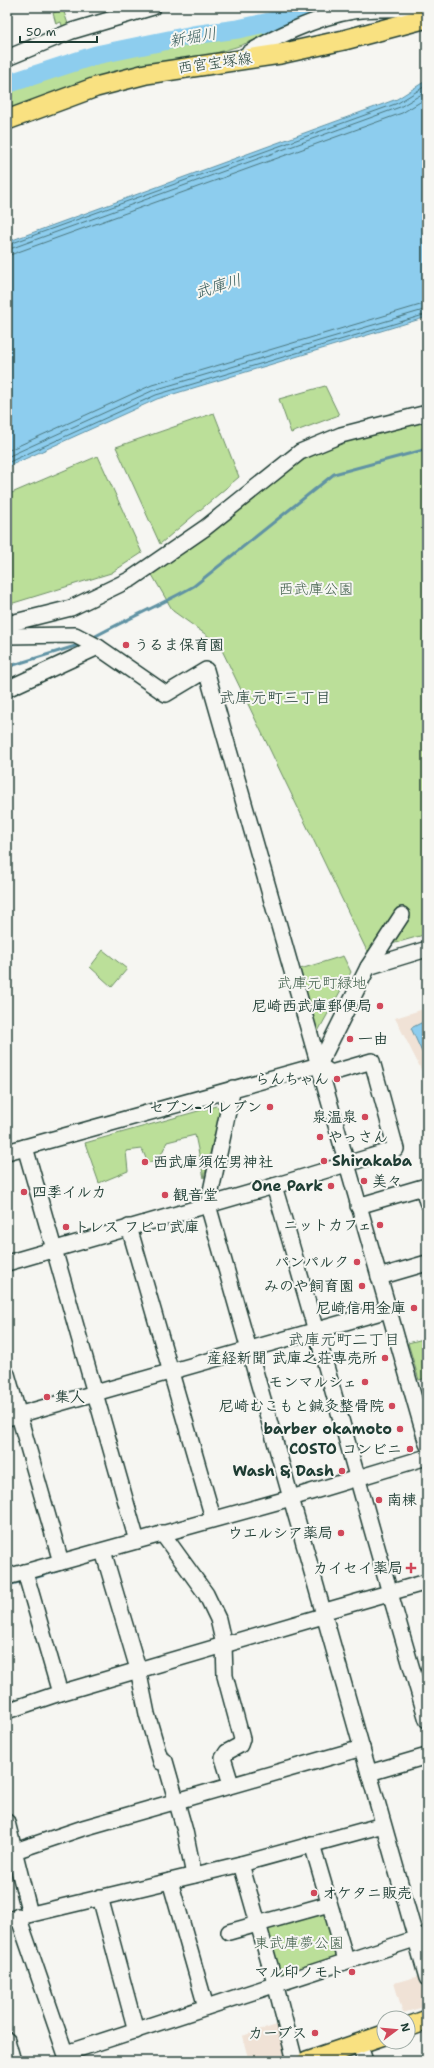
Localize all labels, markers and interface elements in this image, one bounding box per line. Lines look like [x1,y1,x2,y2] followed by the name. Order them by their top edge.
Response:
[20,18,97,44] scale bar
[168,22,218,52] water label: 新堀川
[26,24,56,40] text: 50 m
[176,48,254,78] street label: 西宮宝塚線
[192,269,244,303] water label: 武庫川
[278,579,354,599] park label: 西武庫公園
[134,635,224,655] place label: うるま保育園
[121,640,131,650] marker: うるま保育園
[219,687,331,708] district label: 武庫元町三丁目
[277,973,367,993] park label: 武庫元町緑地
[252,996,372,1016] place label: 尼崎西武庫郵便局
[375,1001,385,1011] marker: 尼崎西武庫郵便局
[358,1029,388,1049] place label: 一由
[345,1034,355,1044] marker: 一由
[255,1069,329,1089] place label: らんちゃん
[332,1074,342,1084] marker: らんちゃん
[149,1097,262,1117] place label: セブン-イレブン
[265,1102,275,1112] marker: セブン-イレブン
[312,1107,357,1127] place label: 泉温泉
[360,1112,370,1122] marker: 泉温泉
[328,1127,388,1147] place label: やっさん
[315,1132,325,1142] marker: やっさん
[332,1151,413,1171] place label: Shirakaba
[153,1152,273,1172] place label: 西武庫須佐男神社
[319,1156,329,1166] marker: Shirakaba
[140,1157,150,1167] marker: 西武庫須佐男神社
[372,1171,402,1191] place label: 美々
[251,1176,323,1196] place label: One Park
[359,1176,369,1186] marker: 美々
[326,1181,336,1191] marker: One Park
[32,1182,106,1202] place label: 四季イルカ
[173,1185,218,1205] place label: 観音堂
[19,1187,29,1197] marker: 四季イルカ
[160,1190,170,1200] marker: 観音堂
[283,1215,372,1235] place label: ニットカフェ
[74,1217,199,1237] place label: トレス フビロ武庫
[375,1220,385,1230] marker: ニットカフェ
[61,1222,71,1232] marker: トレス フビロ武庫
[275,1252,349,1272] place label: パンパルク
[352,1257,362,1267] marker: パンパルク
[264,1276,354,1296] place label: みのや飼育園
[357,1281,367,1291] marker: みのや飼育園
[316,1298,406,1318] place label: 尼崎信用金庫
[409,1303,419,1313] marker: 尼崎信用金庫
[288,1329,400,1350] district label: 武庫元町二丁目
[207,1348,377,1368] place label: 産経新聞 武庫之荘専売所
[380,1353,390,1363] marker: 産経新聞 武庫之荘専売所
[268,1372,357,1392] place label: モンマルシェ
[360,1377,370,1387] marker: モンマルシェ
[55,1387,85,1407] place label: 集人
[42,1392,52,1402] marker: 集人
[219,1396,384,1416] place label: 尼崎むこもと鍼灸整骨院
[387,1401,397,1411] marker: 尼崎むこもと鍼灸整骨院
[264,1419,392,1439] place label: barber okamoto
[395,1424,405,1434] marker: barber okamoto
[289,1439,402,1459] place label: COSTO コンビニ
[405,1444,415,1454] marker: COSTO コンビニ
[232,1461,334,1481] place label: Wash & Dash
[337,1466,347,1476] marker: Wash & Dash
[387,1490,417,1510] place label: 南棟
[374,1495,384,1505] marker: 南棟
[228,1523,333,1543] place label: ウエルシア薬局
[336,1528,346,1538] marker: ウエルシア薬局
[313,1558,403,1578] place label: カイセイ薬局
[406,1563,416,1573] marker: カイセイ薬局
[322,1883,412,1903] place label: オケタニ販売
[309,1888,319,1898] marker: オケタニ販売
[254,1933,344,1953] park label: 東武庫夢公園
[254,1962,344,1982] place label: マル印ノモト
[347,1967,357,1977] marker: マル印ノモト
[376,2010,416,2050] north arrow
[397,2021,414,2034] text: N
[248,2023,307,2043] place label: カーブス
[310,2028,320,2038] marker: カーブス

